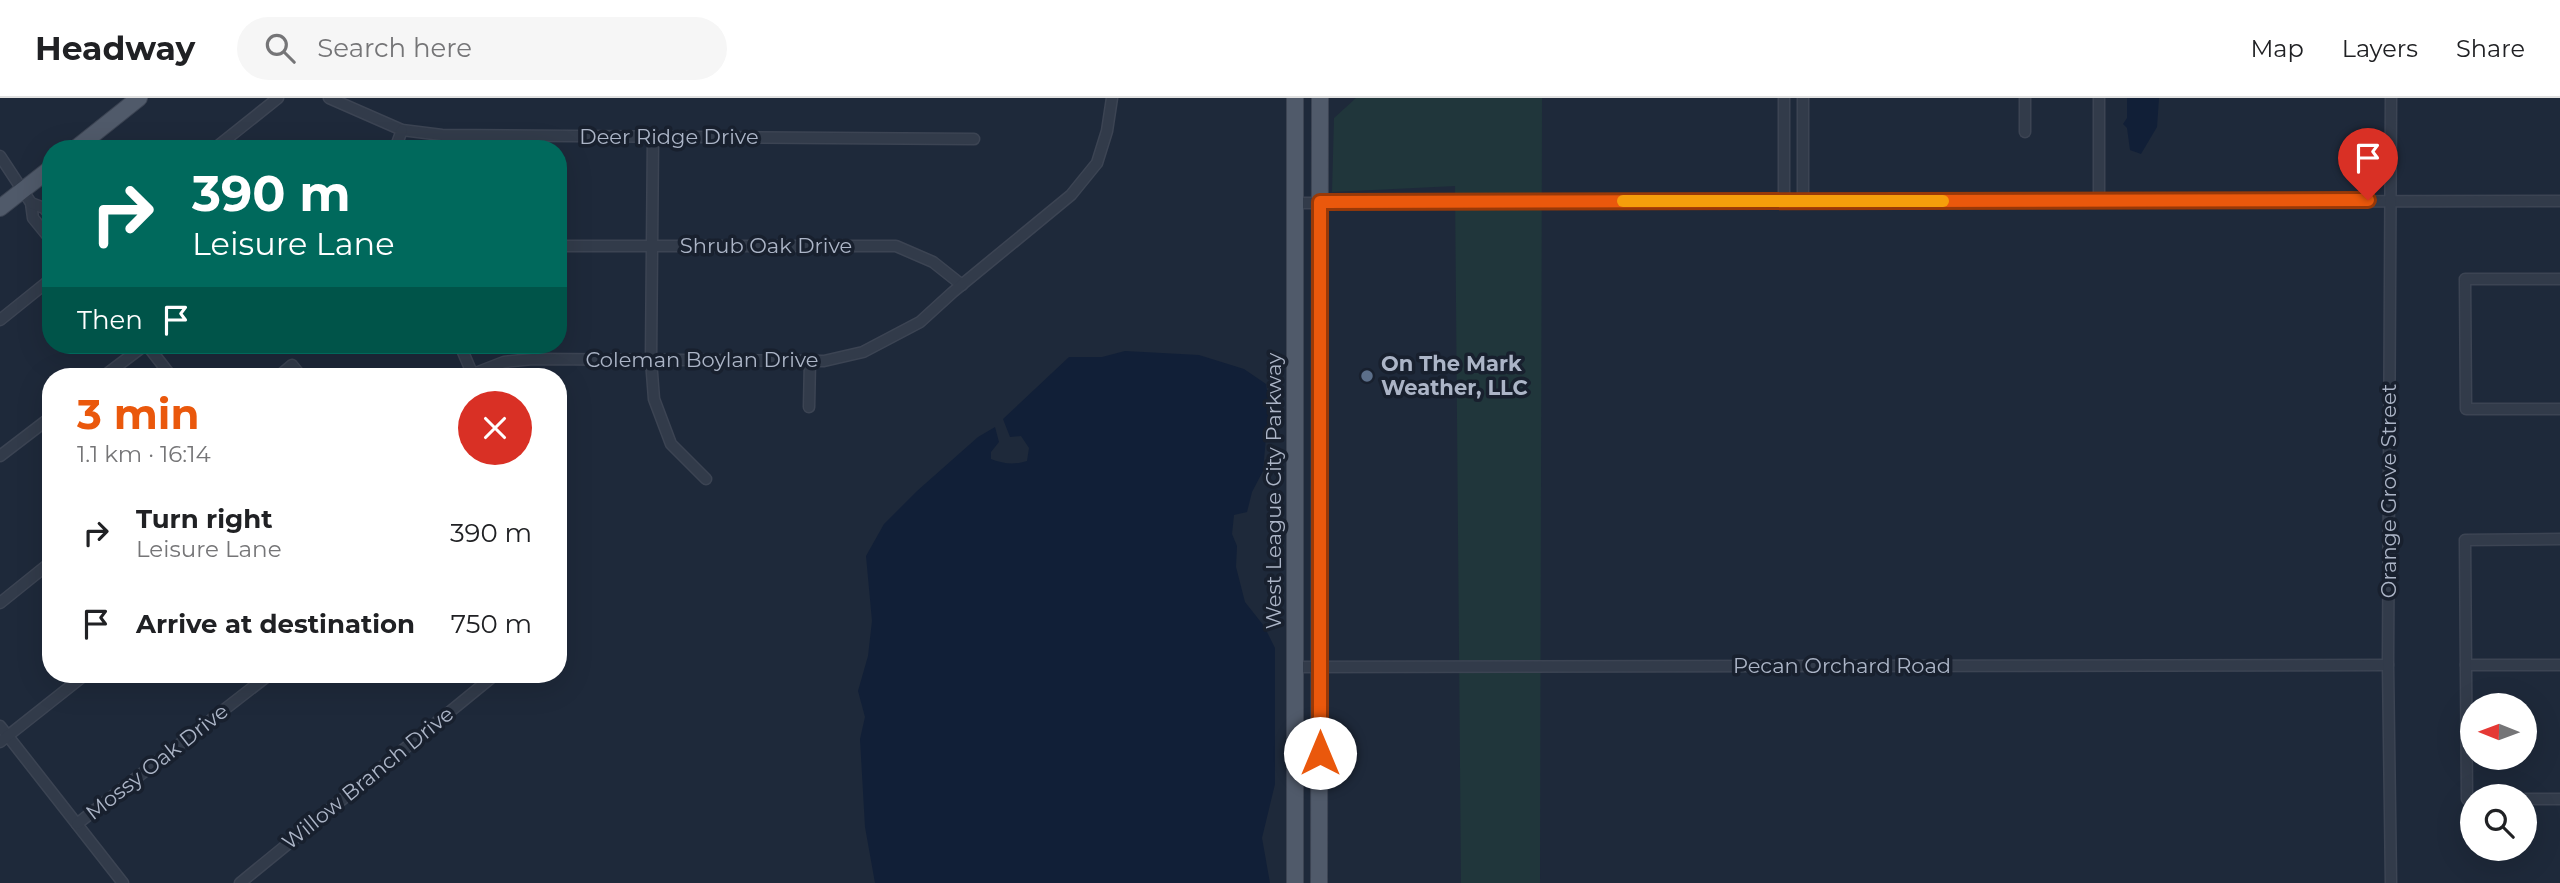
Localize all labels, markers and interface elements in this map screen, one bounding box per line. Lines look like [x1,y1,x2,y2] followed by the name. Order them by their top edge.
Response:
[237,17,727,80] search box
[35,28,195,68] text: Headway
[261,29,299,67] icon: search
[317,32,472,64] text: Search here
[2250,34,2304,63] text: Map
[2342,34,2418,63] text: Layers
[2456,34,2525,63] text: Share
[579,124,759,149] street label: Deer Ridge Drive
[2338,128,2398,200] pin
[2349,139,2387,177] icon: arrive
[192,164,351,223] text: 390 m
[77,168,168,259] icon: right
[192,224,394,263] text: Leisure Lane
[680,233,852,258] street label: Shrub Oak Drive
[157,301,195,339] icon: arrive
[77,304,143,336] text: Then
[585,347,819,372] street label: Coleman Boylan Drive
[1381,351,1528,400] place label: On The Mark Weather, LLC
[1261,352,1286,629] street label: West League City Parkway
[1359,368,1375,384] marker: On The Mark Weather, LLC
[2376,384,2401,598] street label: Orange Grove Street
[77,388,199,440] text: 3 min
[458,391,532,465] button: close
[77,440,211,468] text: 1.1 km · 16:14
[136,503,272,535] text: Turn right
[77,514,115,552] icon: right
[450,517,532,549] text: 390 m
[136,535,282,563] text: Leisure Lane
[77,605,115,643] icon: arrive
[136,608,415,640] text: Arrive at destination
[451,608,532,640] text: 750 m
[1733,653,1951,678] street label: Pecan Orchard Road
[2460,693,2538,770] north arrow
[2460,693,2537,861] map controls
[81,698,233,825] street label: Mossy Oak Drive
[277,701,458,854] street label: Willow Branch Drive
[1283,716,1357,790] position arrow
[2460,784,2537,861] button: search

